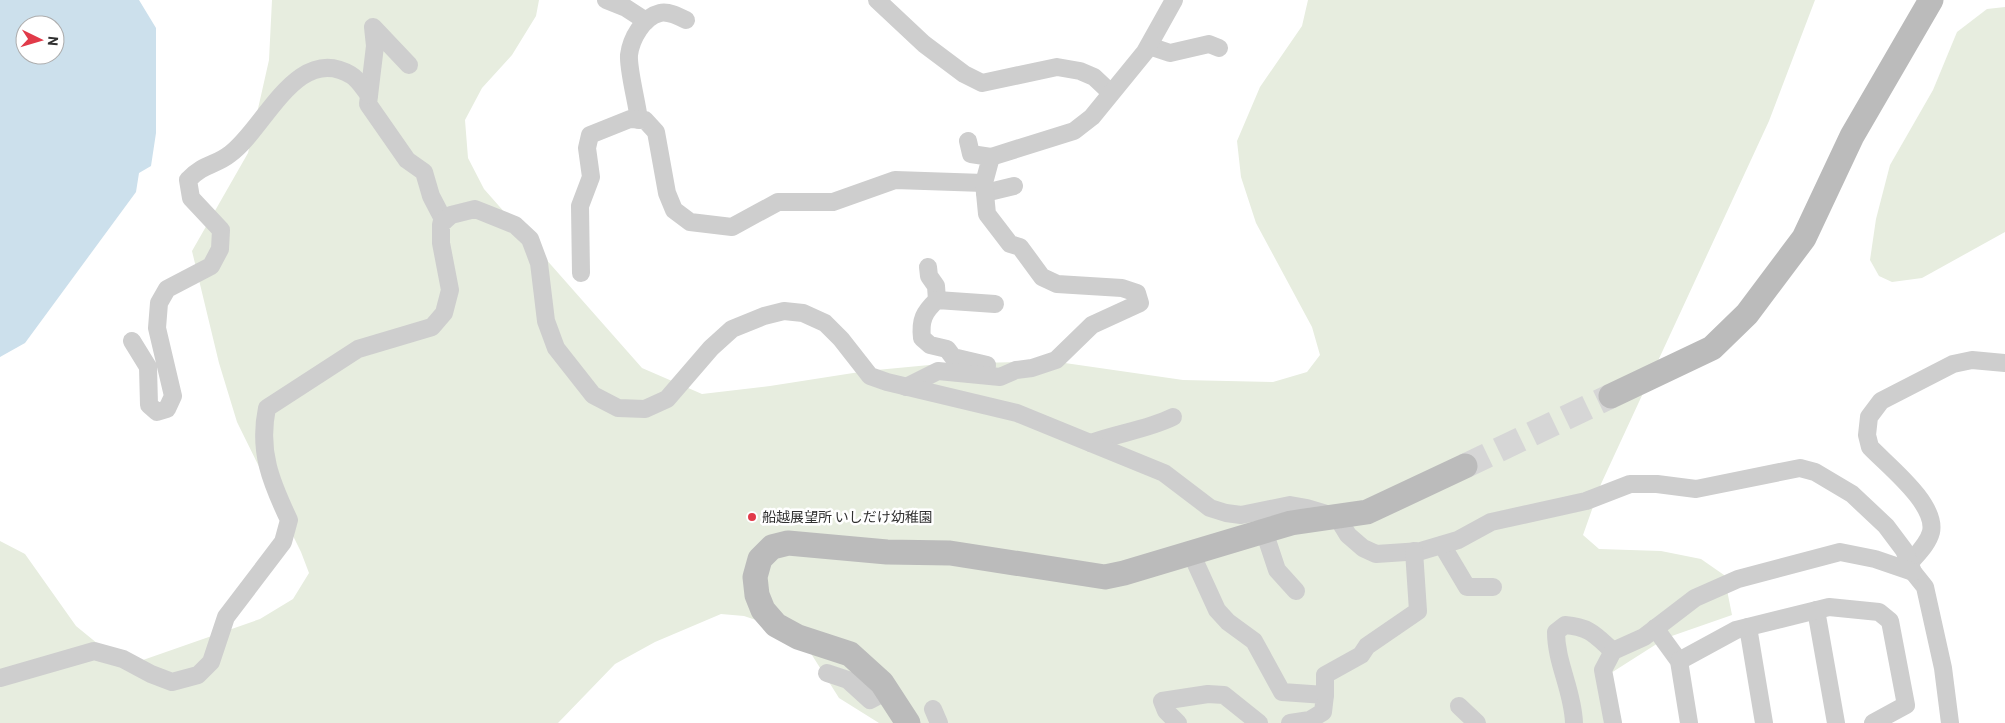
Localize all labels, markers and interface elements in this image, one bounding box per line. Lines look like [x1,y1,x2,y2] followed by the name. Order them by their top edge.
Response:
[15,15,65,65] north arrow
[45,36,62,47] text: N
[762,508,933,525] place label: 船越展望所 いしだけ幼稚園
[746,511,758,523] marker: 船越展望所 いしだけ幼稚園

